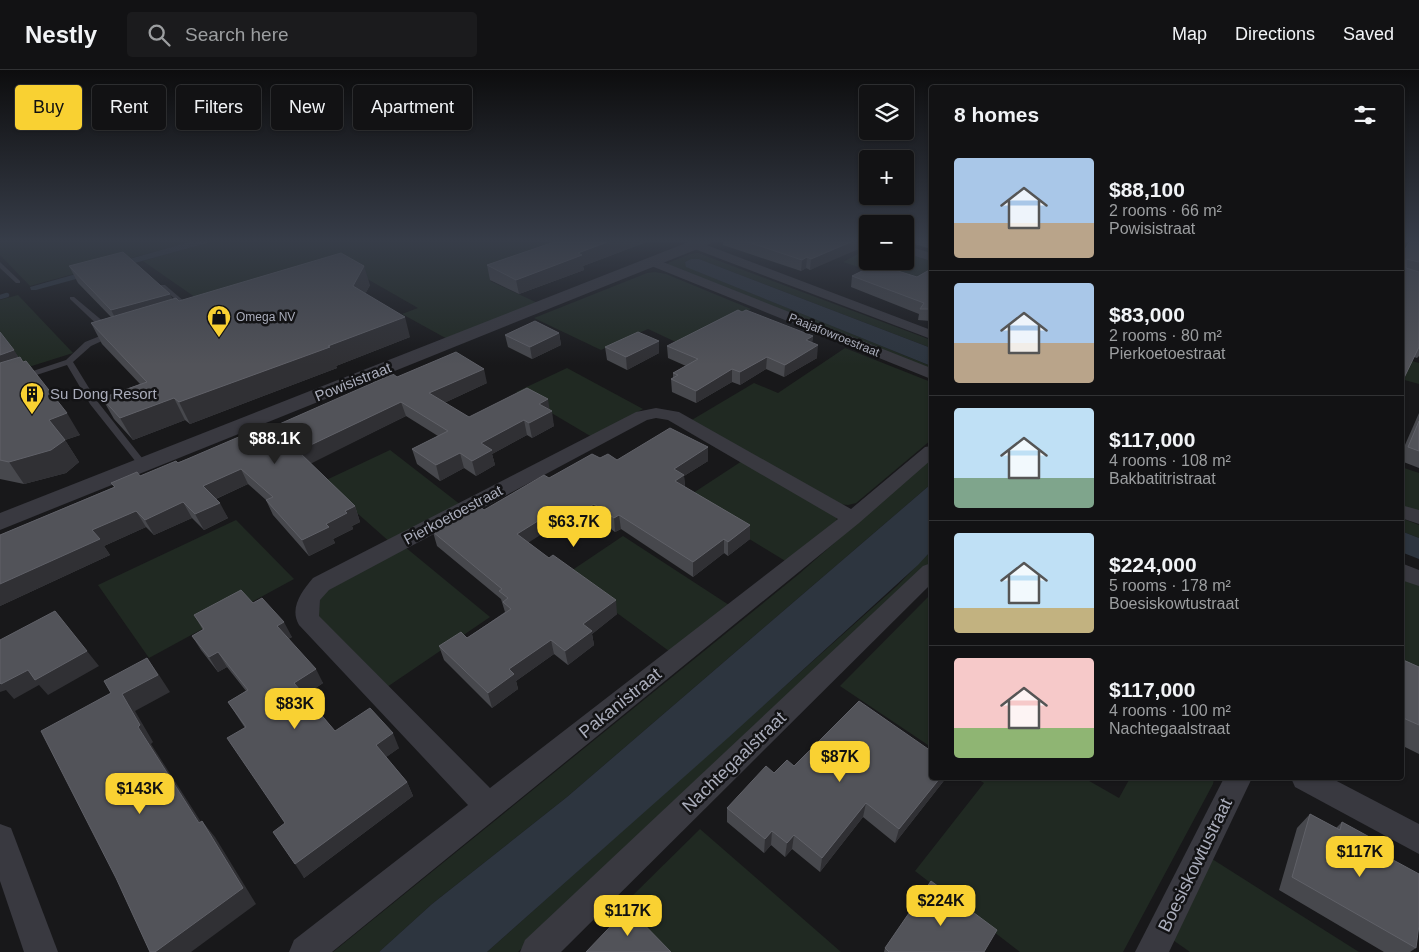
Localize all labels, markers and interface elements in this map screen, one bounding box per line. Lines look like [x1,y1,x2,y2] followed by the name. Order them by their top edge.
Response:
[127,12,477,57] search box
[25,21,97,48] text: Nestly
[145,21,173,49] icon: search
[185,24,289,45] text: Search here
[1172,24,1207,44] text: Map
[1235,24,1315,44] text: Directions
[1343,24,1394,44] text: Saved
[15,85,82,130] chip: Buy
[92,85,166,130] chip: Rent
[176,85,261,130] chip: Filters
[271,85,343,130] chip: New
[353,85,472,130] chip: Apartment
[859,85,914,270] map controls
[859,85,914,140] button: layers
[1351,101,1379,129] icon: filters
[954,103,1039,126] text: 8 homes
[859,150,914,205] button: +
[994,178,1054,238] icon: home
[1109,178,1185,201] text: $88,100
[1109,202,1222,219] text: 2 rooms · 66 m²
[859,215,914,270] button: −
[1109,220,1195,237] text: Powisistraat
[994,303,1054,363] icon: home
[1109,303,1185,326] text: $83,000
[206,304,232,338] shop icon: Omega NV
[236,310,295,324] place label: Omega NV
[787,310,882,360] street label: Paajafowroestraat
[1109,327,1222,344] text: 2 rooms · 80 m²
[1109,345,1226,362] text: Pierkoetoestraat
[312,358,394,405] street label: Powisistraat
[19,381,45,415] building icon: Su Dong Resort
[50,385,158,402] place label: Su Dong Resort
[234,422,316,465] pin: $88.1K
[994,428,1054,488] icon: home
[1109,428,1195,451] text: $117,000
[249,430,301,447] text: $88.1K
[1109,452,1231,469] text: 4 rooms · 108 m²
[1109,470,1216,487] text: Bakbatitristraat
[401,481,506,548] street label: Pierkoetoestraat
[533,506,615,548] pin: $63.7K
[548,513,600,530] text: $63.7K
[994,553,1054,613] icon: home
[1109,553,1197,576] text: $224,000
[1109,577,1231,594] text: 5 rooms · 178 m²
[1109,595,1239,612] text: Boesiskowtustraat
[575,664,665,742] street label: Pakanistraat
[994,678,1054,738] icon: home
[1109,678,1195,701] text: $117,000
[265,688,325,730] pin: $83K
[276,695,314,712] text: $83K
[1109,702,1231,719] text: 4 rooms · 100 m²
[678,708,790,816] street label: Nachtegaalstraat
[1109,720,1230,737] text: Nachtegaalstraat
[810,740,870,783] pin: $87K
[821,748,859,765] text: $87K
[105,772,175,815] pin: $143K
[116,780,164,797] text: $143K
[1154,795,1236,935] street label: Boesiskowtustraat
[1325,836,1395,878] pin: $117K
[1337,843,1383,860] text: $117K
[906,884,976,927] pin: $224K
[917,892,965,909] text: $224K
[593,894,663,937] pin: $117K
[605,902,651,919] text: $117K

